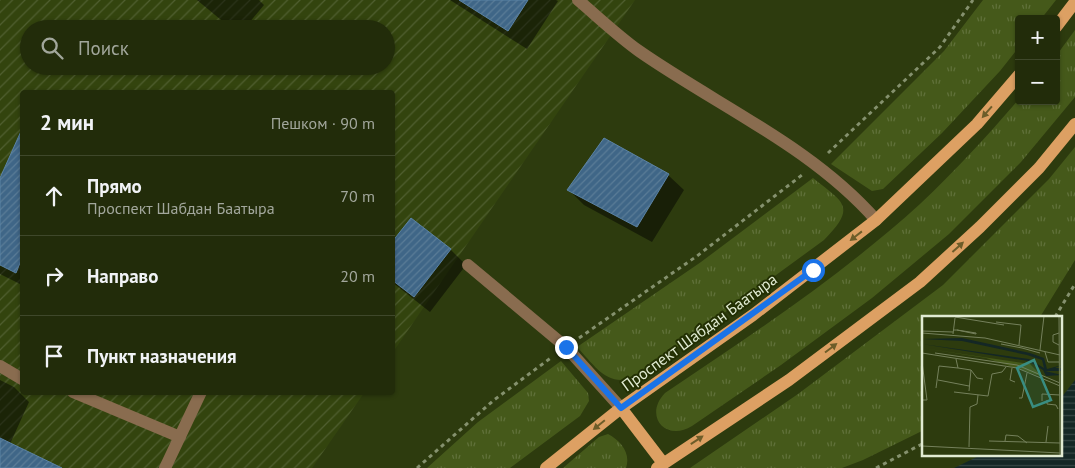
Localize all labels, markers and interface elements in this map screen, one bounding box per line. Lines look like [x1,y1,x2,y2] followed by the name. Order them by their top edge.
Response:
[1015,15,1060,105] map controls
[1015,15,1060,60] button: +
[20,20,395,75] search box
[38,34,66,62] icon: search
[78,36,129,60] text: Поиск
[1015,60,1060,105] button: −
[982,106,993,118] one-way arrow
[40,109,94,136] text: 2 мин
[271,113,375,133] text: Пешком · 90 m
[87,174,142,198] text: Прямо
[40,182,68,210] icon: ahead
[340,186,375,206] text: 70 m
[87,198,275,218] text: Проспект Шабдан Баатыра
[850,230,863,241] one-way arrow
[952,241,964,253] one-way arrow
[802,259,825,282] route start
[40,262,68,290] icon: right
[87,264,158,288] text: Направо
[340,266,375,286] text: 20 m
[617,269,781,395] street label: Проспект Шабдан Баатыра
[922,316,1062,456] inset map
[555,336,578,359] route end
[40,342,68,370] icon: arrive
[824,343,838,353] one-way arrow
[87,344,237,368] text: Пункт назначения
[593,420,606,431] one-way arrow
[691,436,704,445] one-way arrow

